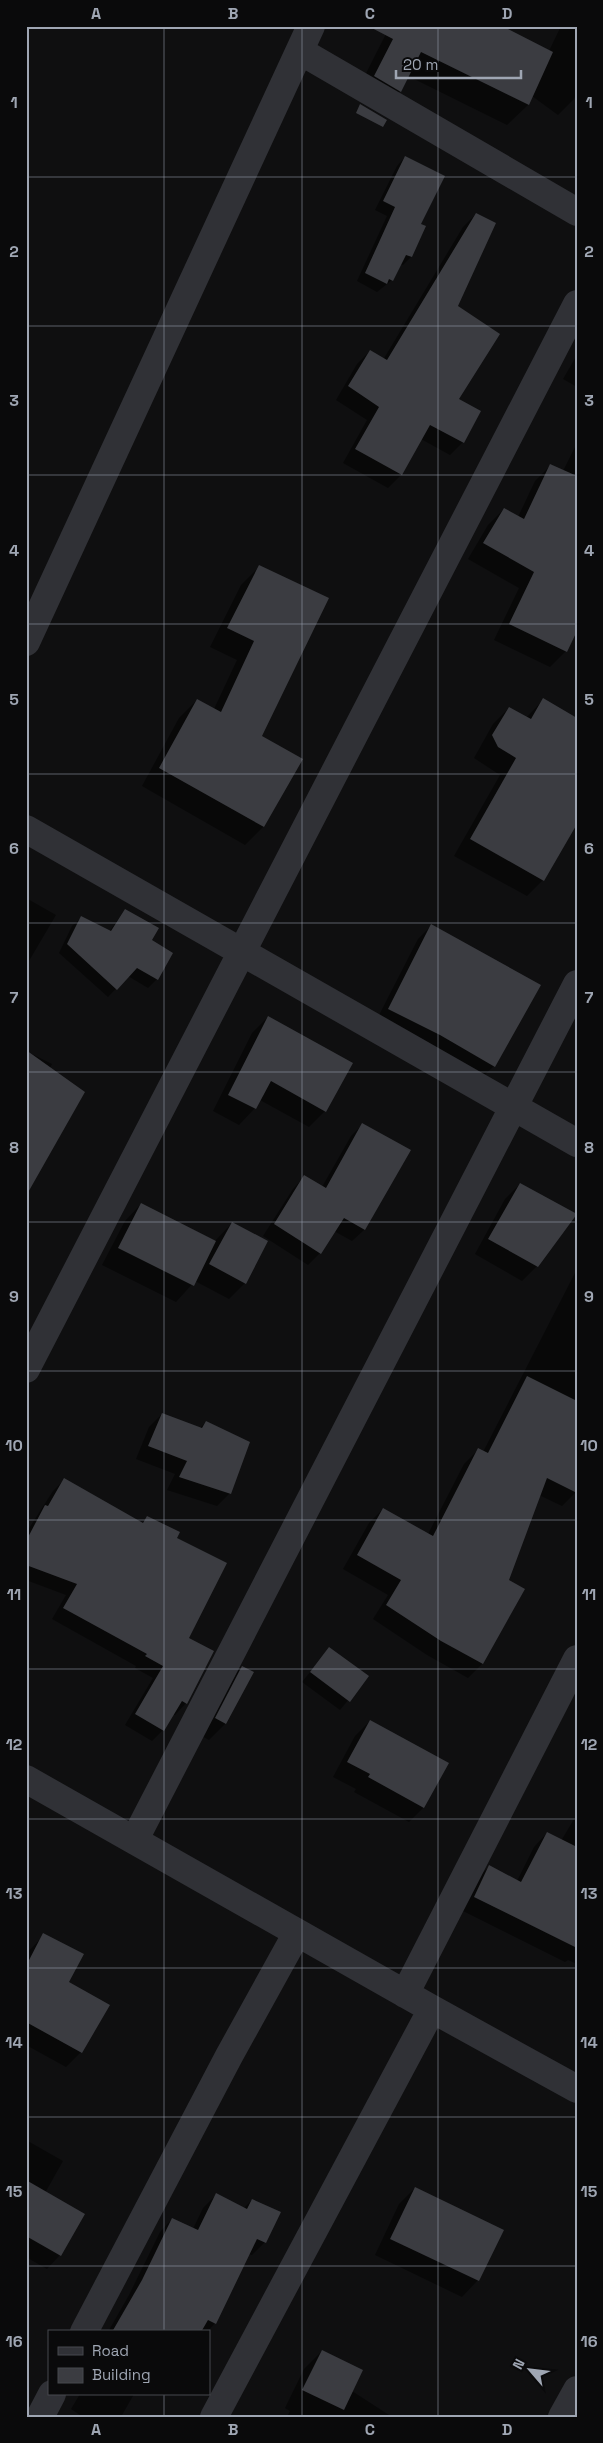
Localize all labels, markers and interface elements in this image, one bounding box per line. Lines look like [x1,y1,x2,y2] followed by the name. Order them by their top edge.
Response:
[91,3,101,24] text: A
[228,3,238,24] text: B
[365,3,375,24] text: C
[502,3,512,24] text: D
[396,48,520,80] scale bar
[403,55,438,74] text: 20 m
[10,92,18,113] text: 1
[585,92,593,113] text: 1
[9,241,19,262] text: 2
[584,241,594,262] text: 2
[9,390,19,411] text: 3
[584,390,594,411] text: 3
[9,540,19,561] text: 4
[584,540,594,561] text: 4
[9,689,19,710] text: 5
[584,689,594,710] text: 5
[9,838,19,859] text: 6
[584,838,594,859] text: 6
[10,987,19,1008] text: 7
[585,987,594,1008] text: 7
[9,1137,19,1158] text: 8
[584,1137,594,1158] text: 8
[9,1286,19,1307] text: 9
[584,1286,594,1307] text: 9
[5,1435,23,1456] text: 10
[580,1435,598,1456] text: 10
[7,1584,21,1605] text: 11
[582,1584,596,1605] text: 11
[6,1734,22,1755] text: 12
[581,1734,597,1755] text: 12
[6,1883,23,1904] text: 13
[581,1883,598,1904] text: 13
[5,2032,23,2053] text: 14
[580,2032,598,2053] text: 14
[6,2181,23,2202] text: 15
[581,2181,598,2202] text: 15
[48,2330,210,2396] legend
[5,2331,23,2352] text: 16
[580,2331,598,2352] text: 16
[92,2341,129,2360] text: Road
[506,2346,556,2396] north arrow
[508,2356,529,2372] text: N
[92,2365,151,2384] text: Building
[91,2419,101,2440] text: A
[228,2419,238,2440] text: B
[365,2419,375,2440] text: C
[502,2419,512,2440] text: D

